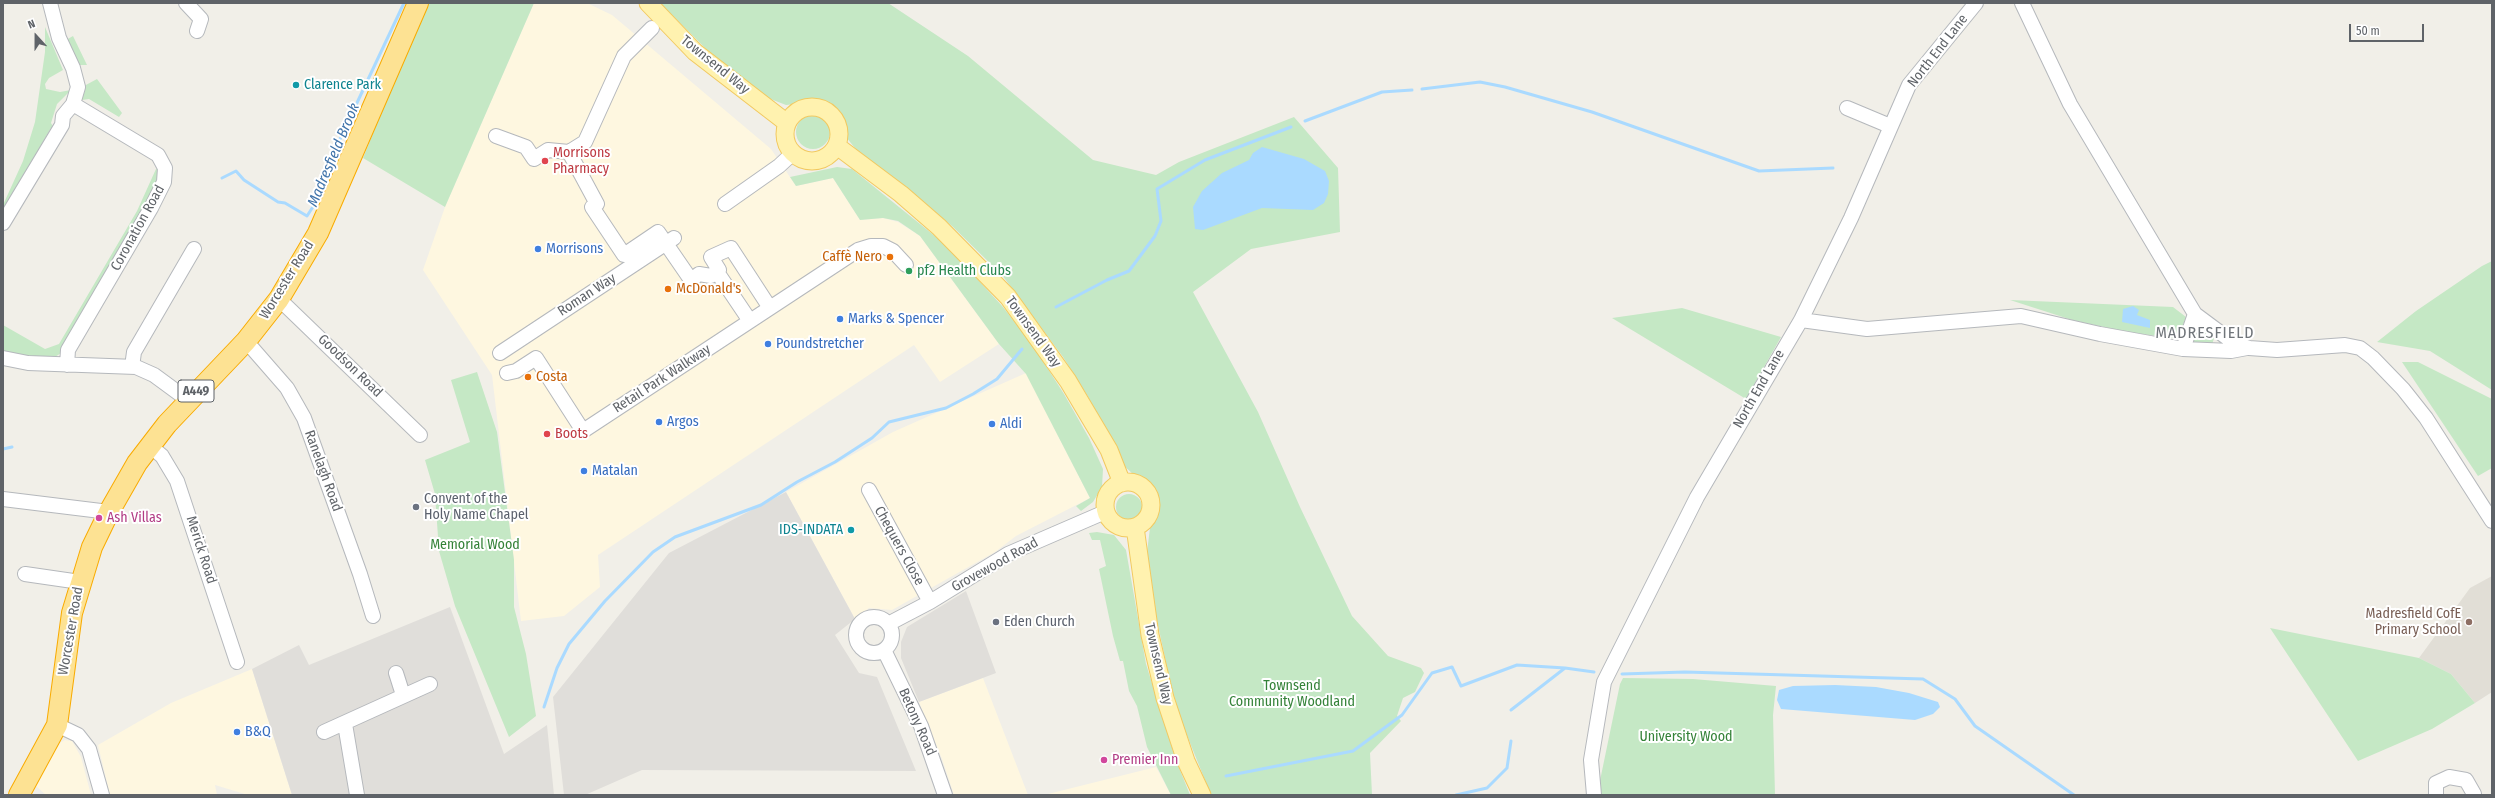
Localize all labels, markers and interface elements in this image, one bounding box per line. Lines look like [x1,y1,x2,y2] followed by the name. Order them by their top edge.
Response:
[1904,11,1972,91] street label: North End Lane
[16,16,56,56] north arrow
[2351,16,2426,42] scale bar
[26,17,37,32] text: N
[2356,24,2380,38] text: 50 m
[677,32,753,98] street label: Townsend Way
[304,77,381,93] place label: Clarence Park
[291,80,301,90] marker: Clarence Park
[304,100,364,210] water label: Madresfield Brook
[553,145,610,178] place label: Morrisons Pharmacy
[540,156,550,166] marker: Morrisons Pharmacy
[108,182,168,274] street label: Coronation Road
[256,238,318,322] street label: Worcester Road
[546,241,603,257] place label: Morrisons
[533,244,543,254] marker: Morrisons
[822,249,882,265] place label: Caffè Nero
[885,252,895,262] marker: Caffè Nero
[917,263,1011,279] place label: pf2 Health Clubs
[904,266,914,276] marker: pf2 Health Clubs
[555,270,619,320] street label: Roman Way
[676,281,741,297] place label: McDonald's
[663,284,673,294] marker: McDonald's
[1002,293,1064,371] street label: Townsend Way
[848,311,944,327] place label: Marks & Spencer
[835,314,845,324] marker: Marks & Spencer
[2155,324,2255,344] district label: MADRESFIELD
[314,331,386,401] street label: Goodson Road
[776,336,864,352] place label: Poundstretcher
[763,339,773,349] marker: Poundstretcher
[610,341,714,417] street label: Retail Park Walkway
[1730,347,1788,431] street label: North End Lane
[536,369,568,385] place label: Costa
[523,372,533,382] marker: Costa
[178,380,214,402] road number: A449
[667,414,699,430] place label: Argos
[1000,416,1022,432] place label: Aldi
[654,417,664,427] marker: Argos
[987,419,997,429] marker: Aldi
[555,426,588,442] place label: Boots
[301,428,345,514] street label: Ranelagh Road
[542,429,552,439] marker: Boots
[592,463,638,479] place label: Matalan
[579,466,589,476] marker: Matalan
[424,491,529,524] place label: Convent of the Holy Name Chapel
[411,502,421,512] marker: Convent of the Holy Name Chapel
[870,504,928,588] street label: Chequers Close
[107,510,162,526] place label: Ash Villas
[94,513,104,523] marker: Ash Villas
[182,514,220,586] street label: Merick Road
[779,522,843,538] place label: IDS-INDATA
[846,525,856,535] marker: IDS-INDATA
[949,534,1041,596] street label: Grovewood Road
[430,537,520,553] park label: Memorial Wood
[55,586,87,676] street label: Worcester Road
[2366,606,2461,638] place label: Madresfield CofE Primary School
[1004,614,1075,630] place label: Eden Church
[991,617,1001,627] marker: Eden Church
[2464,617,2474,627] marker: Madresfield CofE Primary School
[1140,621,1176,707] street label: Townsend Way
[1229,678,1355,710] park label: Townsend Community Woodland
[895,686,939,758] street label: Betony Road
[245,724,271,740] place label: B&Q
[232,727,242,737] marker: B&Q
[1639,729,1733,745] park label: University Wood
[1112,752,1178,768] place label: Premier Inn
[1099,755,1109,765] marker: Premier Inn

